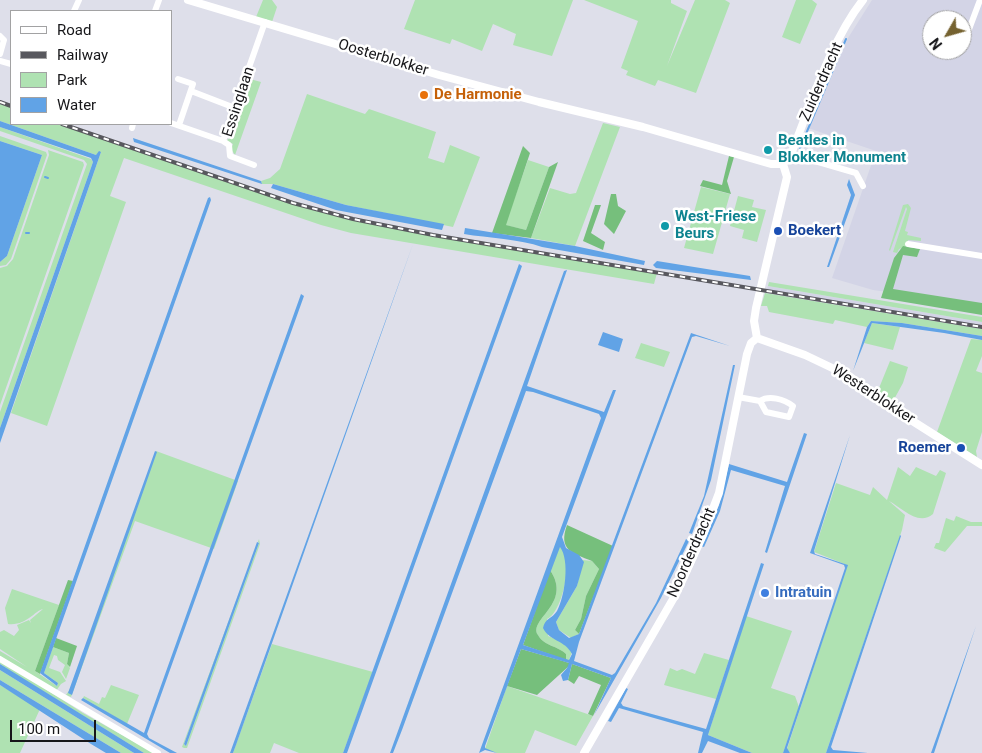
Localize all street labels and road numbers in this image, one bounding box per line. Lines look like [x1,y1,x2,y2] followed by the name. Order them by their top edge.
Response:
[336,36,430,80] street label: Oosterblokker
[797,40,847,124] street label: Zuiderdracht
[219,65,259,139] street label: Essinglaan
[828,361,918,429] street label: Westerblokker
[664,505,720,601] street label: Noorderdracht

